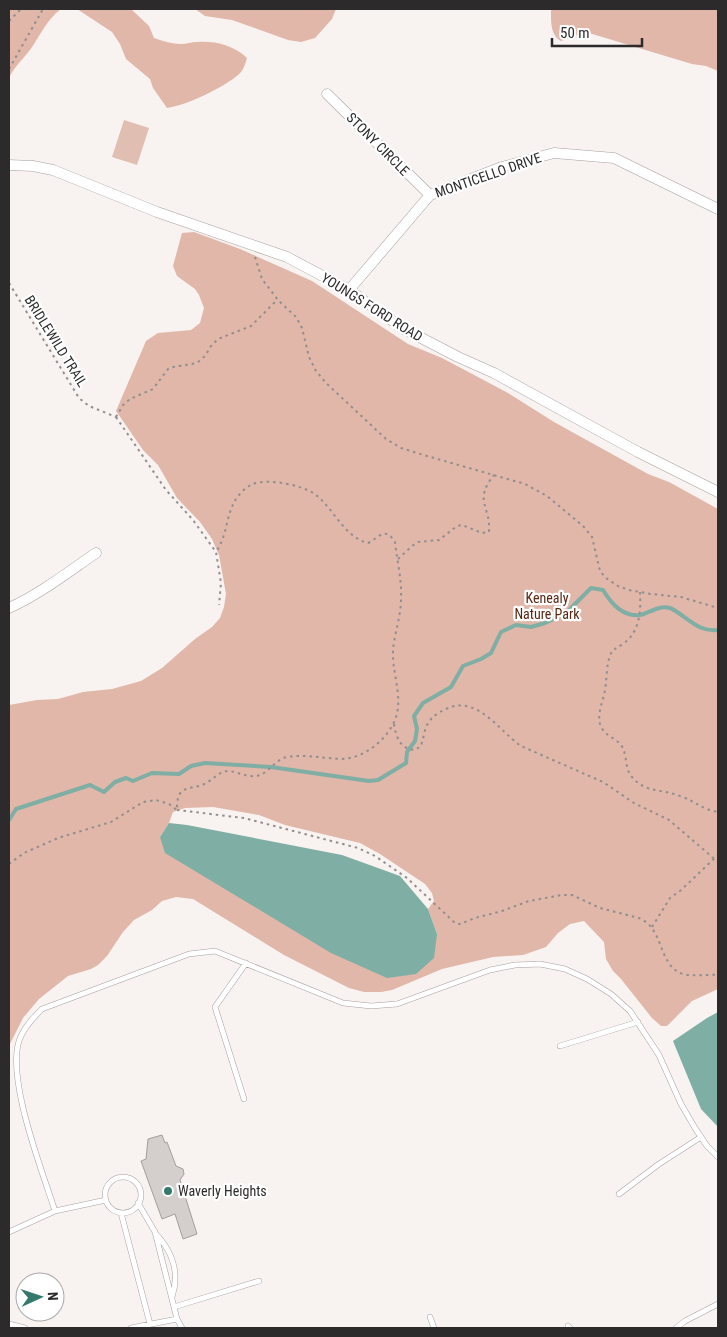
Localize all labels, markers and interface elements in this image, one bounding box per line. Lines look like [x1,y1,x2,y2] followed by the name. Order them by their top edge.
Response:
[552,15,642,47] scale bar
[560,24,590,42] text: 50 m
[343,109,413,179] street label: STONY CIRCLE
[433,149,543,201] street label: MONTICELLO DRIVE
[318,269,426,345] street label: YOUNGS FORD ROAD
[21,292,91,390] street label: BRIDLEWILD TRAIL
[514,590,580,622] park label: Kenealy Nature Park
[178,1183,267,1199] place label: Waverly Heights
[162,1185,174,1197] marker: Waverly Heights
[15,1272,65,1322] north arrow
[45,1292,61,1301] text: N

